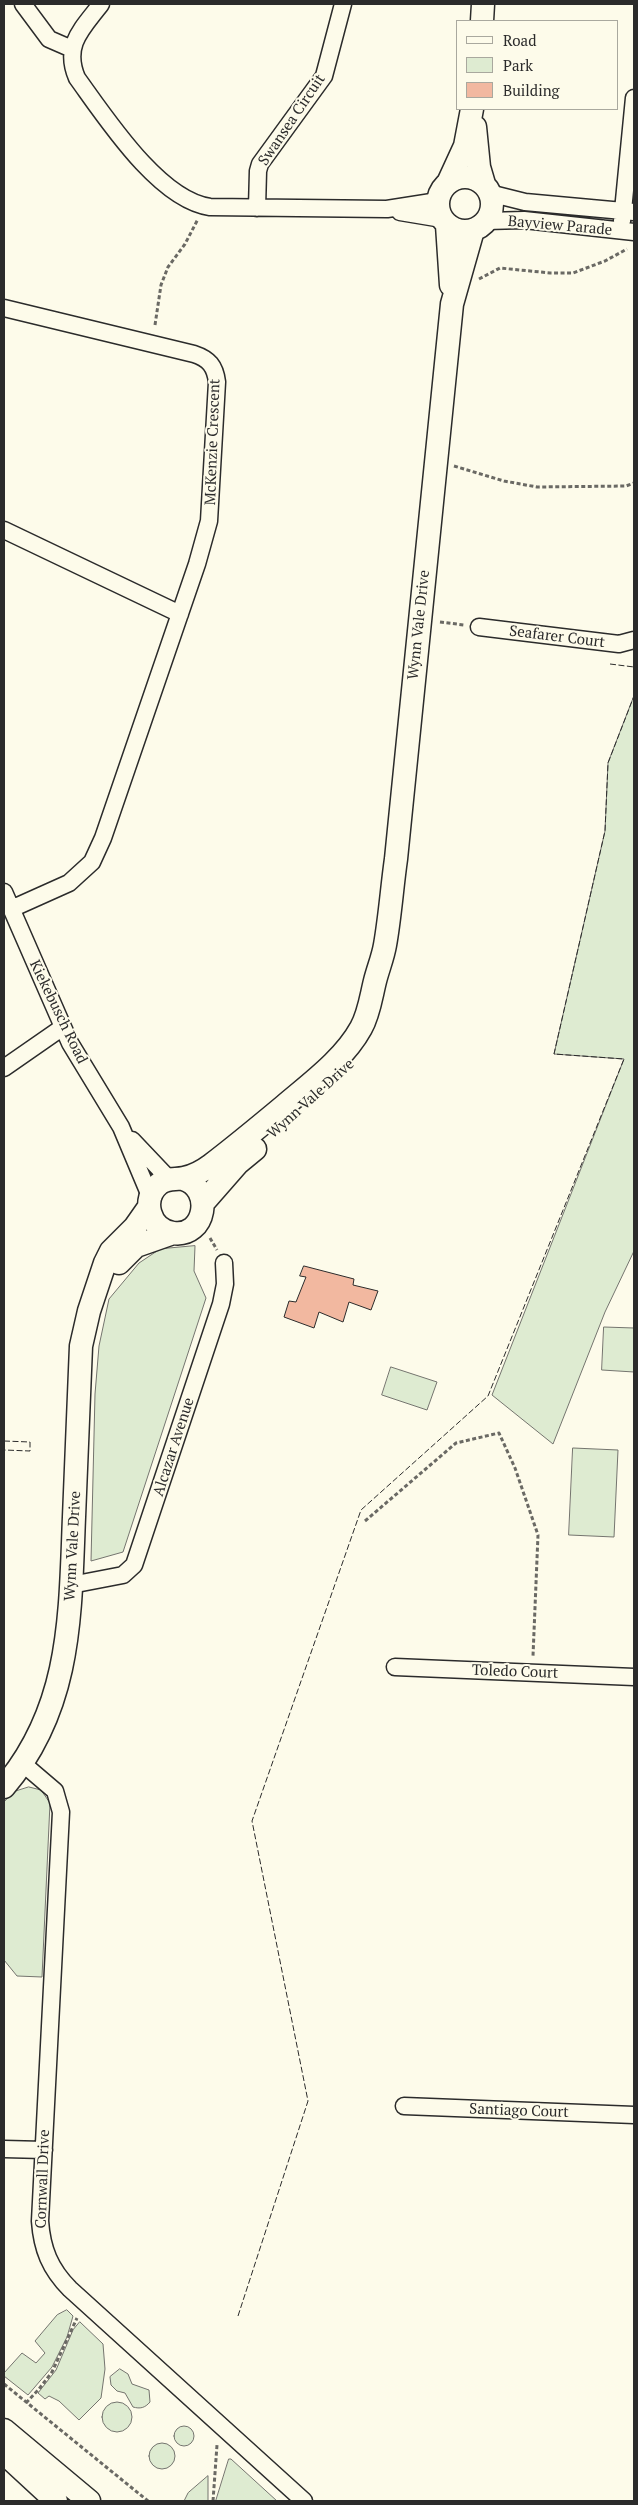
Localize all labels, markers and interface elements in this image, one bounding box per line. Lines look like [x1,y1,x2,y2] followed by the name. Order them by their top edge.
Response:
[456,20,618,110] legend
[503,30,536,50] text: Road
[503,55,533,75] text: Park
[255,71,329,169] street label: Swansea Circuit
[503,80,560,100] text: Building
[507,212,613,240] street label: Bayview Parade
[202,378,224,506] street label: McKenzie Crescent
[404,569,434,681] street label: Wynn Vale Drive
[508,622,606,652] street label: Seafarer Court
[25,957,91,1067] street label: Kiekebusch Road
[264,1055,358,1143] street label: Wynn Vale Drive
[150,1395,198,1499] street label: Alcazar Avenue
[61,1490,85,1602] street label: Wynn Vale Drive
[471,1661,559,1683] street label: Toledo Court
[469,2100,569,2122] street label: Santiago Court
[32,2129,54,2229] street label: Cornwall Drive

